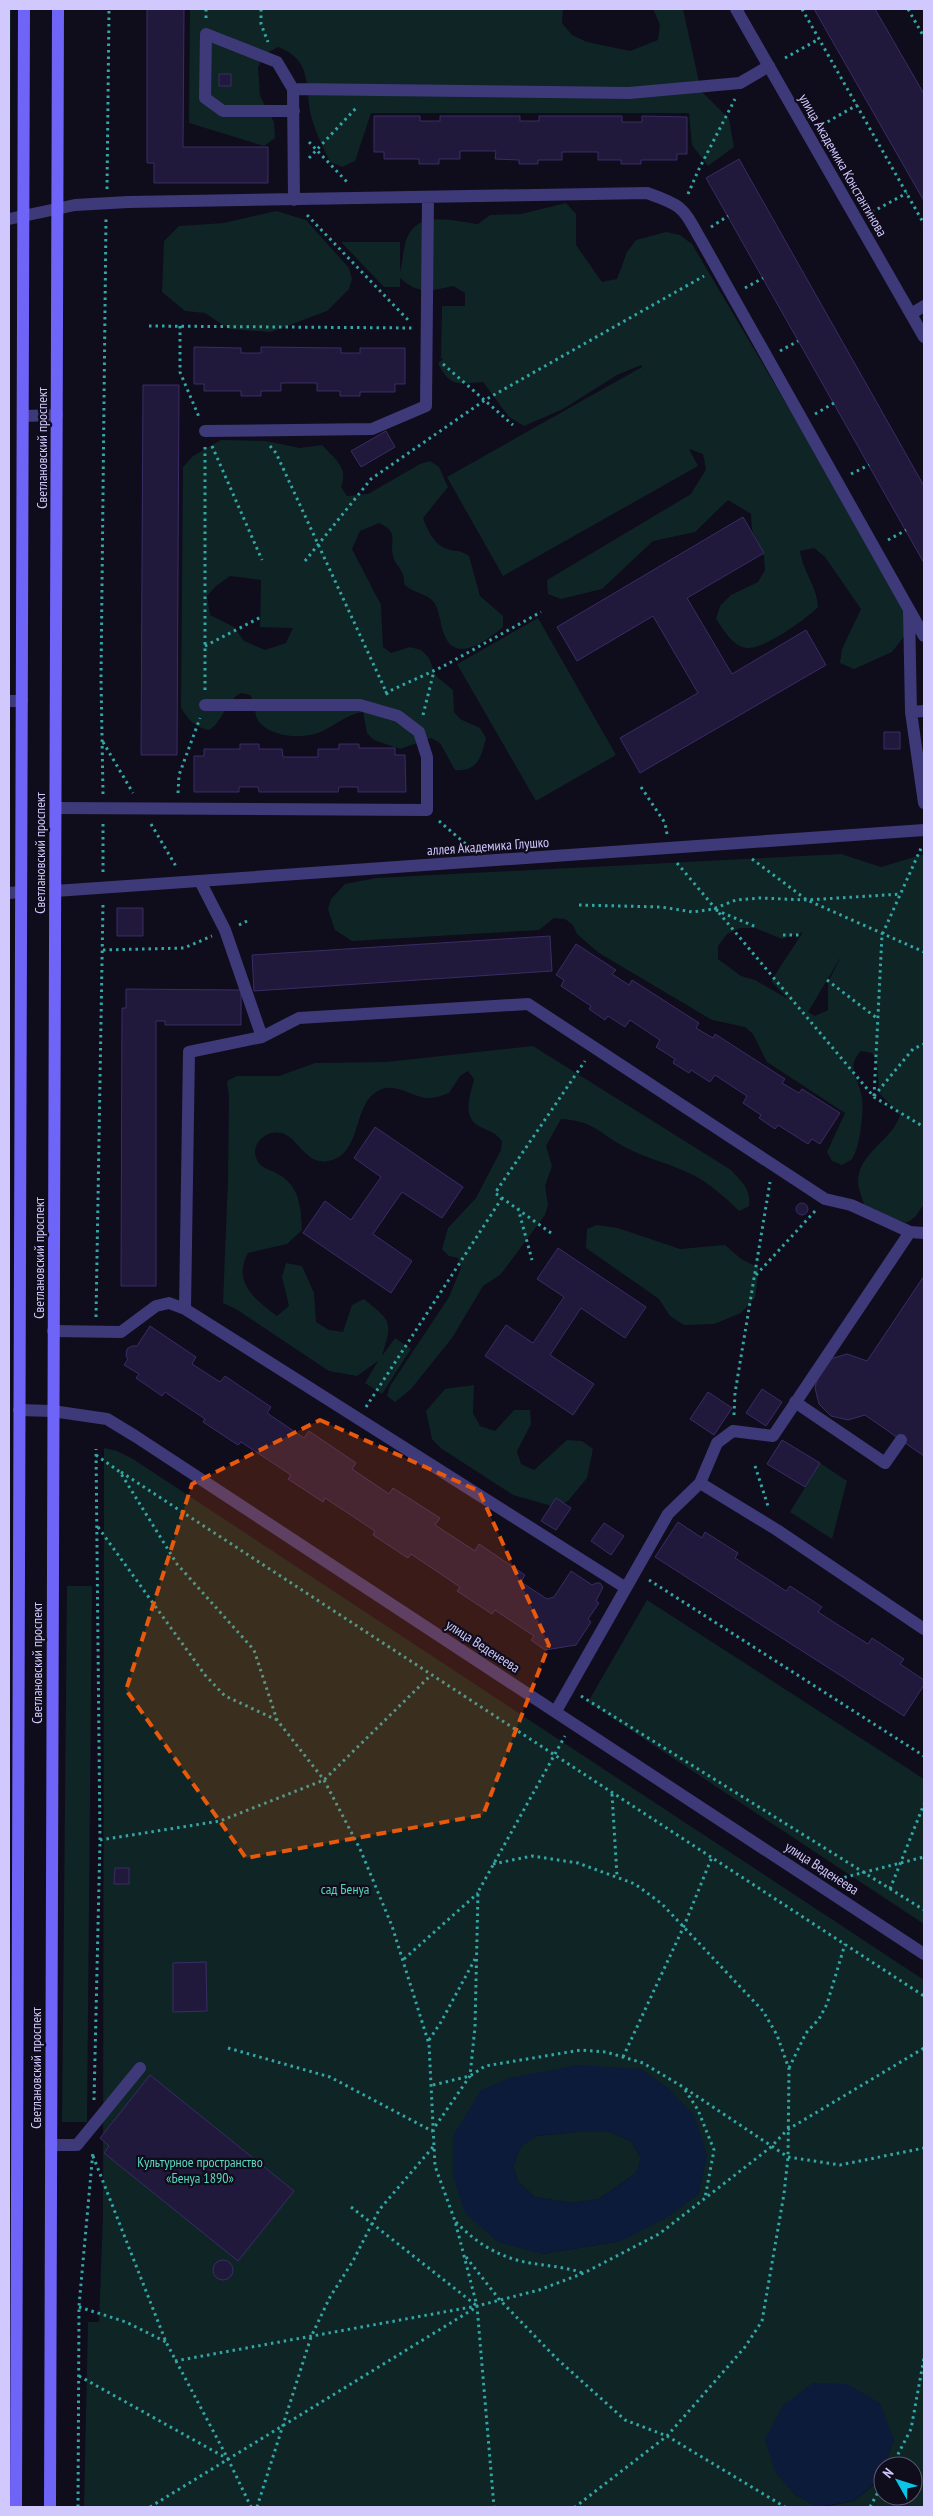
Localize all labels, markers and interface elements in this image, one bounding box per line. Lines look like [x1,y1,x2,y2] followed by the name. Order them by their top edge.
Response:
[795,90,891,240] street label: улица Академика Константинова
[33,387,51,509] street label: Светлановский проспект
[31,792,49,914] street label: Светлановский проспект
[426,833,550,859] street label: аллея Академика Глушко
[30,1197,48,1319] street label: Светлановский проспект
[28,1602,46,1724] street label: Светлановский проспект
[443,1615,523,1677] street label: улица Веденеева
[782,1837,862,1899] street label: улица Веденеева
[321,1880,369,1898] park label: сад Бенуа
[27,2007,45,2129] street label: Светлановский проспект
[137,2153,263,2187] park label: Культурное пространство «Бенуа 1890»
[873,2456,923,2506] north arrow
[879,2464,897,2481] text: N

